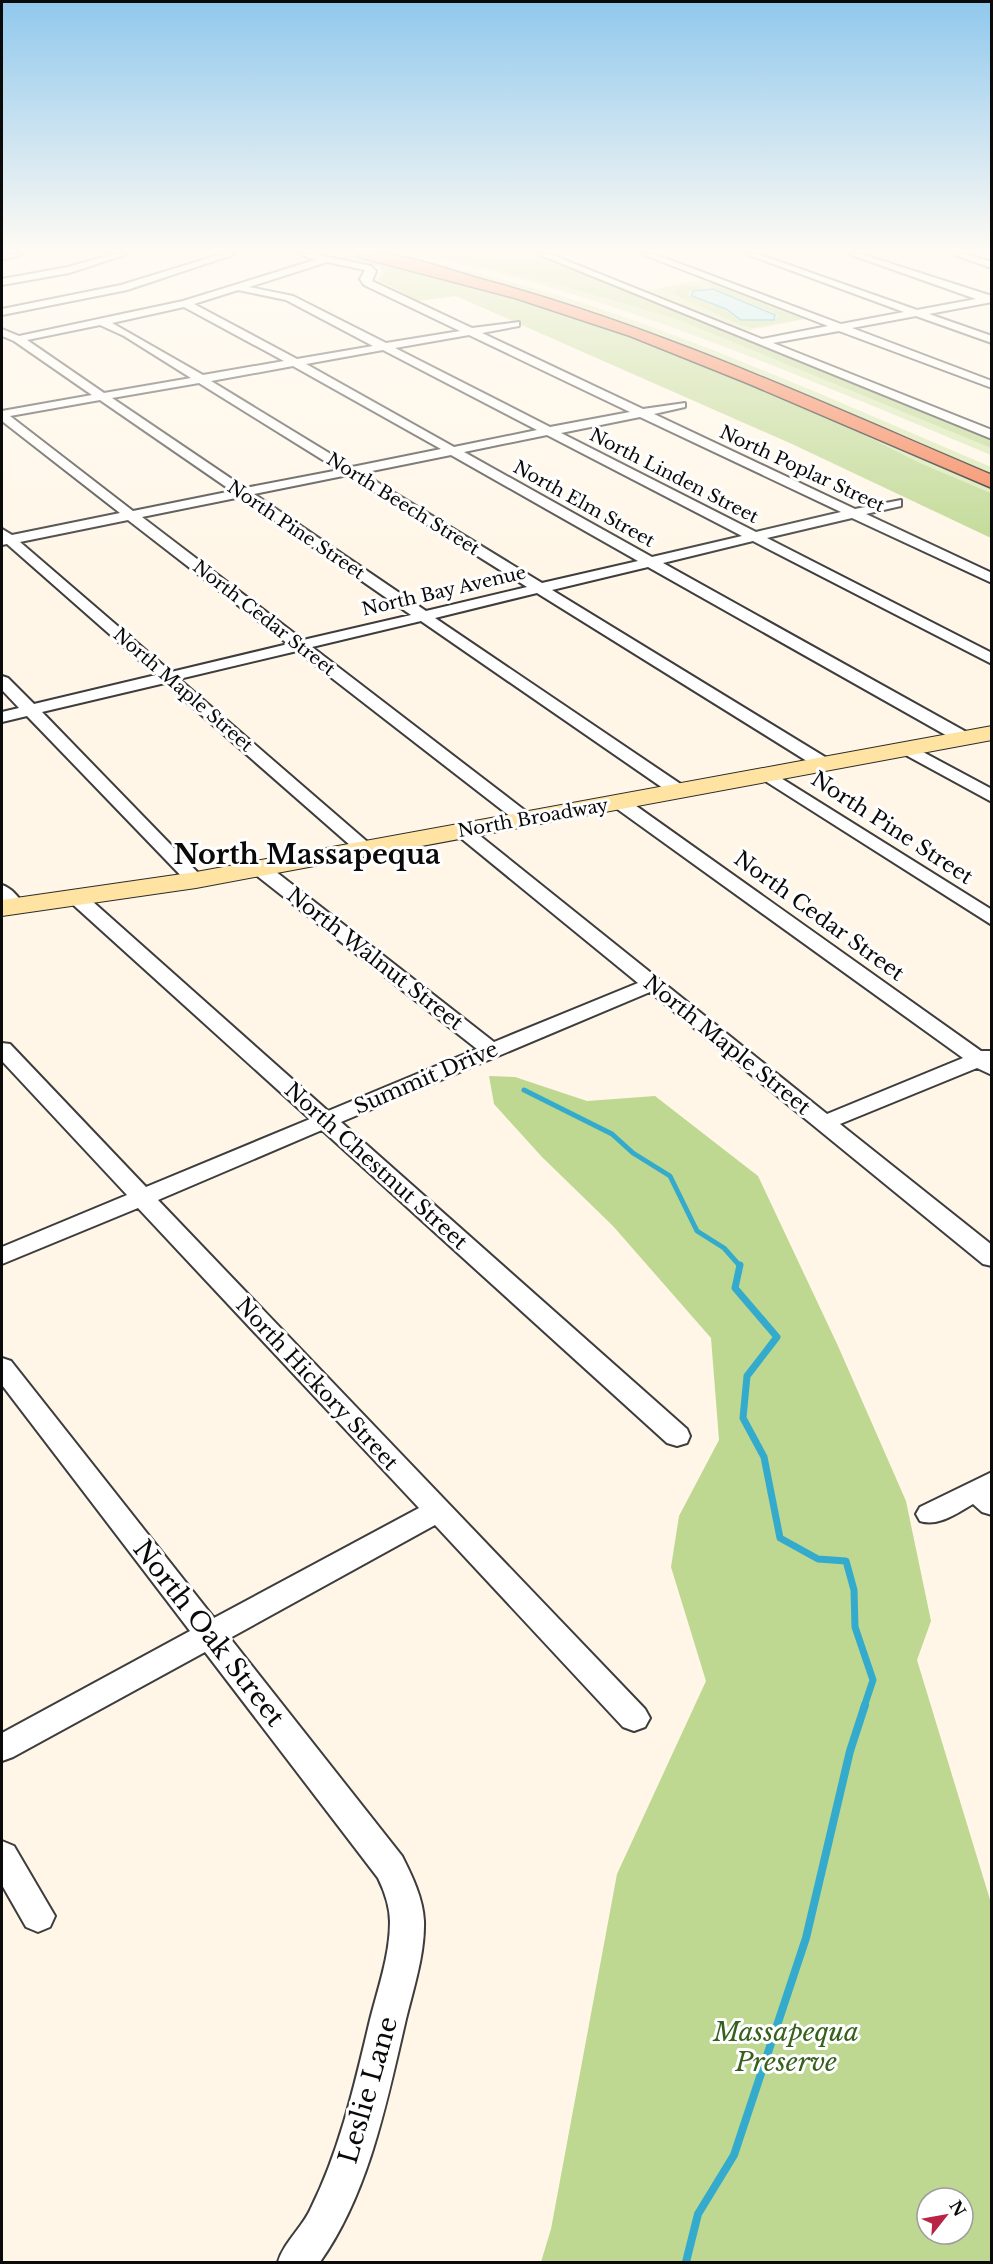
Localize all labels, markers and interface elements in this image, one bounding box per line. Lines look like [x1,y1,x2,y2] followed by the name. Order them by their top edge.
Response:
[716,421,888,517] street label: North Poplar Street
[586,424,762,528] street label: North Linden Street
[322,448,484,560] street label: North Beech Street
[510,456,659,552] street label: North Elm Street
[223,476,369,584] street label: North Pine Street
[188,556,340,681] street label: North Cedar Street
[360,561,528,621] street label: North Bay Avenue
[109,623,257,757] street label: North Maple Street
[806,766,978,890] street label: North Pine Street
[456,794,611,842] street label: North Broadway
[173,838,441,871] district label: North Massapequa
[729,846,909,986] street label: North Cedar Street
[282,882,468,1036] street label: North Walnut Street
[638,970,816,1120] street label: North Maple Street
[350,1036,502,1120] street label: Summit Drive
[279,1077,473,1255] street label: North Chestnut Street
[230,1292,404,1476] street label: North Hickory Street
[126,1534,292,1733] street label: North Oak Street
[332,2013,404,2167] street label: Leslie Lane
[712,2016,859,2078] park label: Massapequa Preserve
[915,2186,975,2246] north arrow
[945,2197,970,2220] text: N

